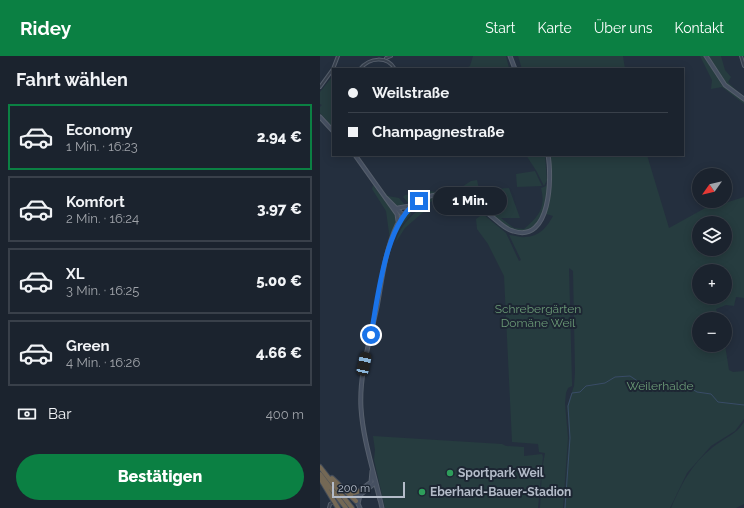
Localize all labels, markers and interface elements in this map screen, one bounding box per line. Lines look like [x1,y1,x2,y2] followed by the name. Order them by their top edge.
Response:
[20,17,71,39] text: Ridey
[485,20,515,36] text: Start
[537,20,572,36] text: Karte
[594,20,653,36] text: Über uns
[675,20,724,36] text: Kontakt
[16,69,128,90] text: Fahrt wählen
[372,84,449,102] text: Weilstraße
[18,119,54,155] icon: car
[66,121,133,139] text: Economy
[372,123,504,141] text: Champagnestraße
[257,128,302,146] text: 2.94 €
[66,139,138,154] text: 1 Min. · 16:23
[692,168,732,208] north arrow
[692,168,732,352] map controls
[433,187,507,215] callout: 1 Min.
[18,191,54,227] icon: car
[410,192,428,210] route end
[66,193,125,211] text: Komfort
[452,193,488,208] text: 1 Min.
[257,200,302,218] text: 3.97 €
[66,211,139,226] text: 2 Min. · 16:24
[692,216,732,256] button: layers
[18,263,54,299] icon: car
[692,264,732,304] button: +
[66,265,84,283] text: XL
[256,272,302,290] text: 5.00 €
[66,283,139,298] text: 3 Min. · 16:25
[495,302,581,330] park label: Schrebergärten Domäne Weil
[692,312,732,352] button: −
[362,326,380,344] route start
[18,335,54,371] icon: car
[66,337,110,355] text: Green
[256,344,302,362] text: 4.66 €
[356,351,372,377] car
[66,355,140,370] text: 4 Min. · 16:26
[626,379,694,393] park label: Weilerhalde
[16,403,38,425] icon: cash
[48,405,71,423] text: Bar
[266,407,304,422] text: 400 m
[16,454,304,500] button: Bestätigen
[458,466,544,480] place label: Sportpark Weil
[445,468,455,478] marker: Sportpark Weil
[332,480,405,499] scale bar
[338,482,370,495] text: 200 m
[430,485,571,499] place label: Eberhard-Bauer-Stadion
[417,487,427,497] marker: Eberhard-Bauer-Stadion

